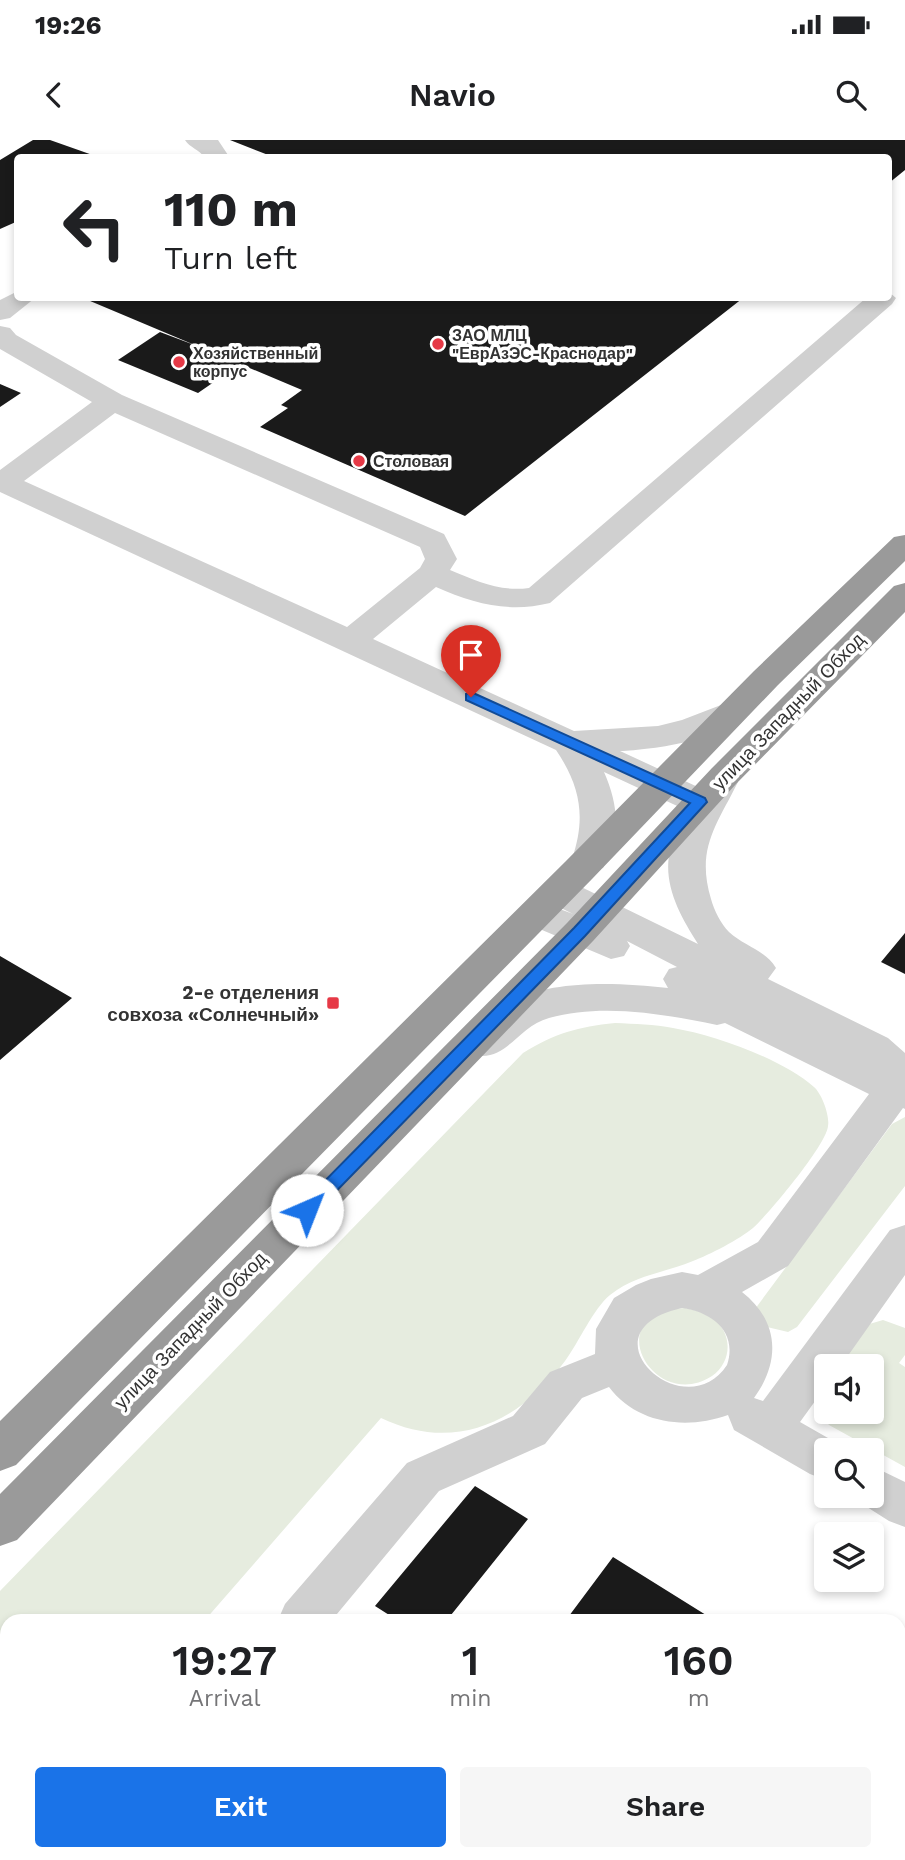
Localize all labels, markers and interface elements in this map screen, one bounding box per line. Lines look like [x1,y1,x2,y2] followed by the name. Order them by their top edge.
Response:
[35,10,102,40] text: 19:26
[35,76,73,114] icon: back
[409,76,496,114] text: Navio
[832,76,870,114] icon: search
[164,180,298,238] text: 110 m
[49,182,140,273] icon: left
[164,239,297,277] text: Turn left
[452,326,633,363] place label: ЗАО МЛЦ "ЕврАзЭС-Краснодар"
[430,336,446,352] marker: ЗАО МЛЦ "ЕврАзЭС-Краснодар"
[193,344,318,381] place label: Хозяйственный корпус
[171,354,187,370] marker: Хозяйственный корпус
[373,452,449,471] place label: Столовая
[351,453,367,469] marker: Столовая
[441,625,501,697] pin
[707,628,869,795] street label: улица Западный Обход
[452,636,490,674] icon: arrive
[107,981,319,1026] place label: 2-е отделения совхоза «Солнечный»
[325,995,341,1011] marker: 2-е отделения совхоза «Солнечный»
[270,1173,344,1247] position arrow
[109,1247,271,1414] street label: улица Западный Обход
[814,1354,884,1592] map controls
[814,1354,884,1424] button: sound
[814,1438,884,1508] button: search
[814,1522,884,1592] button: layers
[172,1636,277,1685] text: 19:27
[462,1636,479,1685] text: 1
[664,1636,734,1685] text: 160
[189,1685,261,1712] text: Arrival
[449,1685,492,1712] text: min
[688,1685,710,1712] text: m
[35,1767,446,1847] button: Exit
[460,1767,871,1847] button: Share

